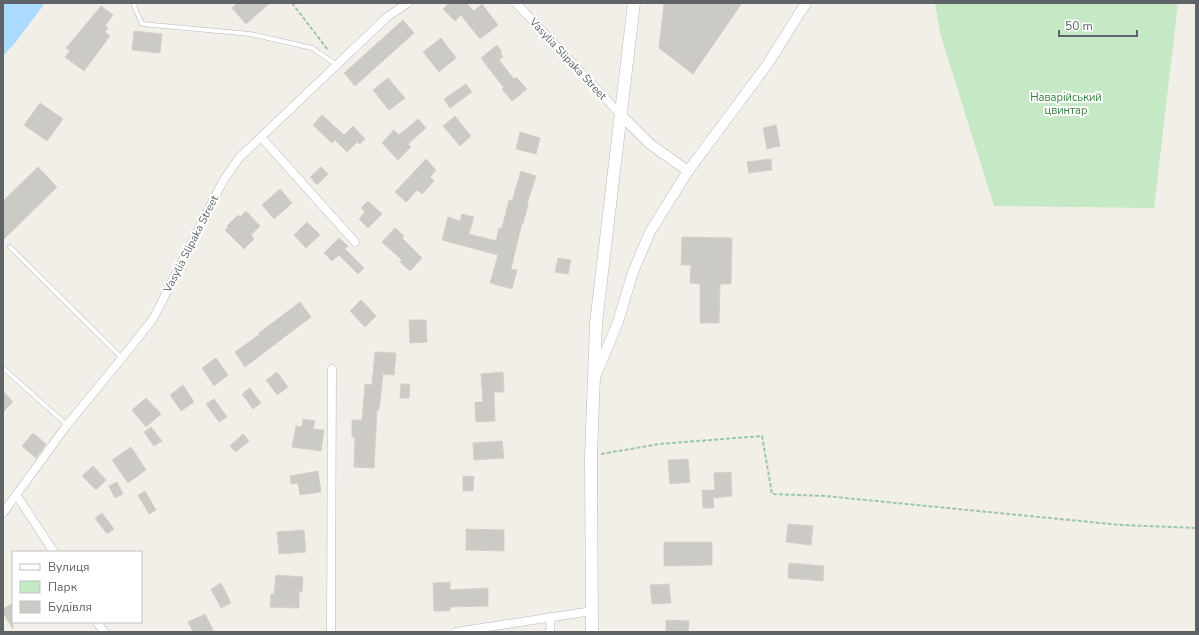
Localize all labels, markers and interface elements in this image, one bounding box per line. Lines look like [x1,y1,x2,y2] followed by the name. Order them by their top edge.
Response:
[1059,12,1137,38] scale bar
[525,14,610,103] street label: Vasylia Slipaka Street
[1065,18,1093,34] text: 50 m
[1030,90,1102,118] park label: Наварійський цвинтар
[160,193,222,296] street label: Vasylia Slipaka Street
[12,551,142,623] legend
[48,559,90,575] text: Вулиця
[48,579,78,595] text: Парк
[48,599,92,615] text: Будівля

